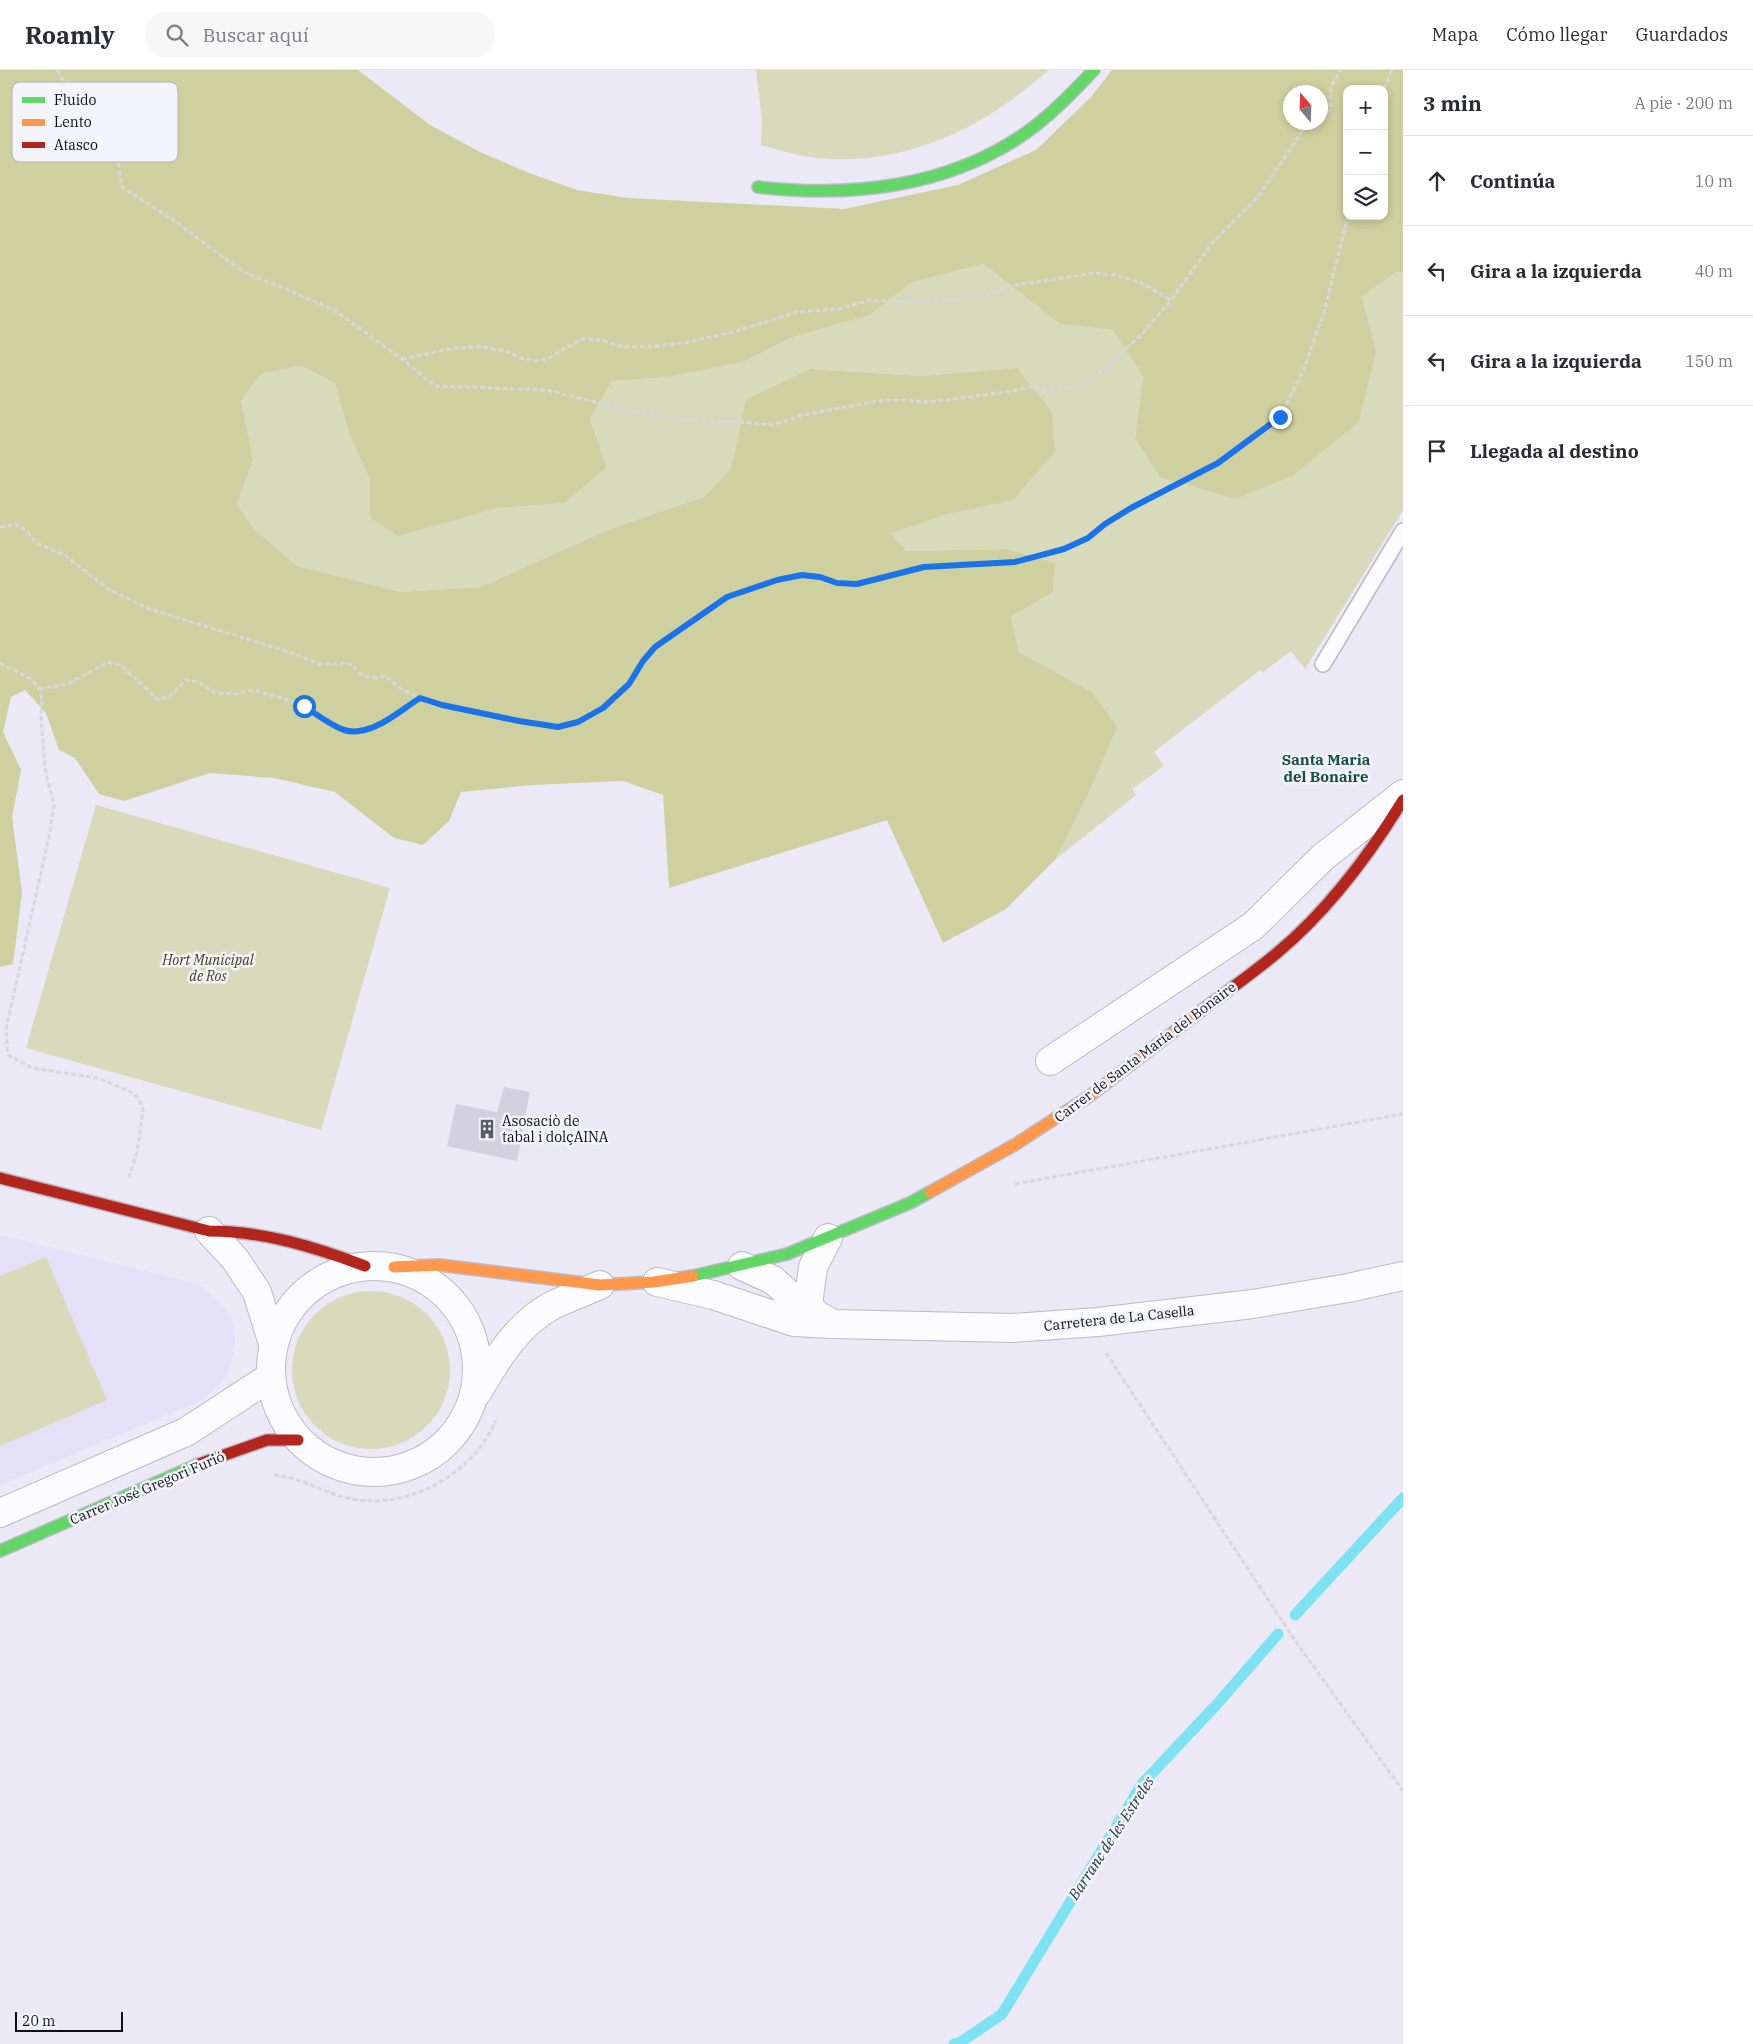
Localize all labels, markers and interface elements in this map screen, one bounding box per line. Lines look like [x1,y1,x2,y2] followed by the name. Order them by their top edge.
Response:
[145,12,495,57] search box
[25,19,115,51] text: Roamly
[163,21,191,49] icon: search
[203,23,309,47] text: Buscar aquí
[1432,23,1478,46] text: Mapa
[1506,23,1607,46] text: Cómo llegar
[1635,23,1728,46] text: Guardados
[12,82,178,162] legend
[1283,85,1328,130] north arrow
[1343,85,1388,220] map controls
[1343,85,1388,130] button: +
[1423,89,1482,117] text: 3 min
[54,91,97,109] text: Fluido
[1635,93,1733,113] text: A pie · 200 m
[54,113,92,131] text: Lento
[1343,130,1388,175] button: −
[54,136,98,154] text: Atasco
[1423,167,1451,195] icon: ahead
[1470,169,1555,193] text: Continúa
[1695,171,1733,191] text: 10 m
[1343,175,1388,220] button: layers
[1423,257,1451,285] icon: left
[1470,259,1642,283] text: Gira a la izquierda
[1695,261,1733,281] text: 40 m
[1423,347,1451,375] icon: left
[1470,349,1642,373] text: Gira a la izquierda
[1685,351,1733,371] text: 150 m
[1269,406,1292,429] route end
[1423,437,1451,465] icon: arrive
[1470,439,1639,463] text: Llegada al destino
[293,695,316,718] route start
[1282,750,1371,786] district label: Santa Maria del Bonaire
[161,951,255,985] park label: Hort Municipal de Ros
[1051,978,1239,1126] street label: Carrer de Santa María del Bonaire
[502,1112,609,1146] place label: Asosaciò de tabal i dolçAINA
[476,1118,498,1140] building icon: Asosaciò de tabal i dolçAINA
[1043,1301,1196,1335] street label: Carretera de La Casella
[67,1447,227,1529] street label: Carrer José Gregori Furió
[1063,1772,1158,1904] water label: Barranc de les Estreles
[15,2009,122,2032] scale bar
[22,2012,55,2030] text: 20 m

